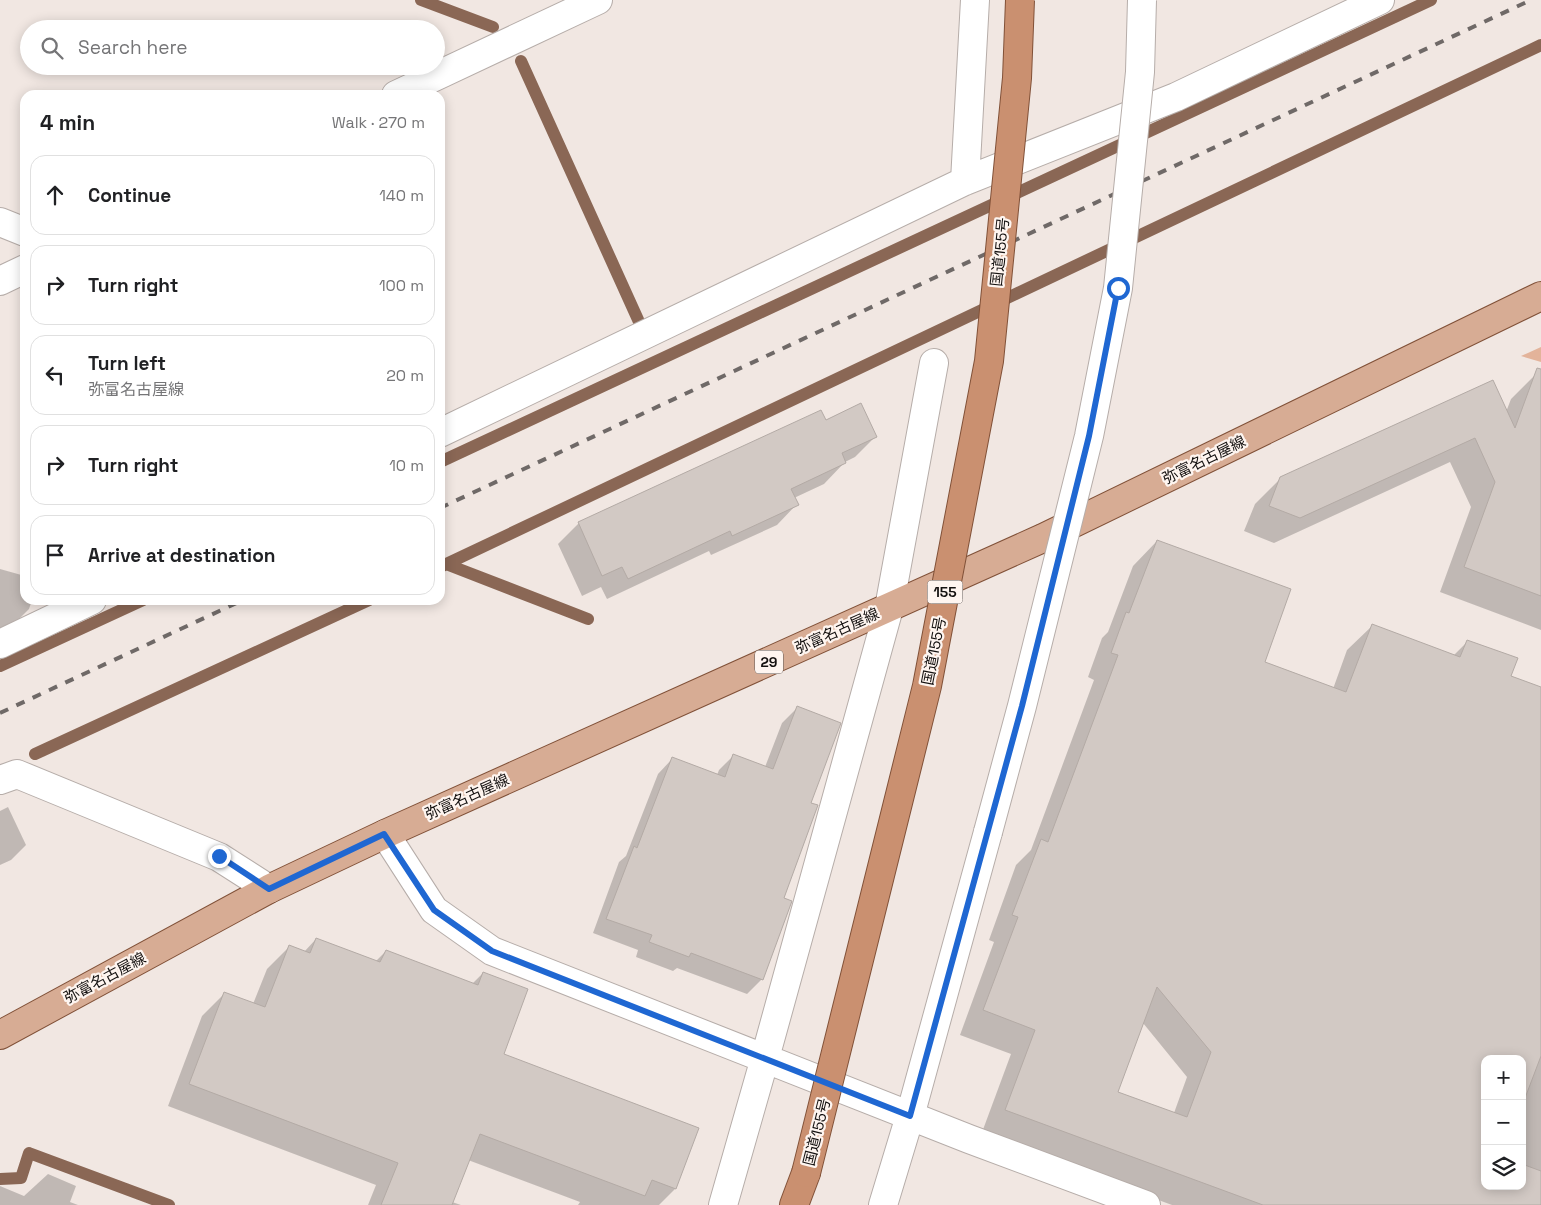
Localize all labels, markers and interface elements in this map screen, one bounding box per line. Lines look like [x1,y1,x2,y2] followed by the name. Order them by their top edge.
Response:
[20,20,445,75] search box
[38,34,66,62] icon: search
[78,35,188,60] text: Search here
[40,109,95,136] text: 4 min
[332,112,425,133] text: Walk · 270 m
[41,181,69,209] icon: ahead
[88,183,171,208] text: Continue
[379,185,424,206] text: 140 m
[986,217,1013,287] street label: 国道155号
[41,271,69,299] icon: right
[88,273,178,298] text: Turn right
[379,275,424,296] text: 100 m
[1107,277,1130,300] route start
[88,351,166,376] text: Turn left
[41,361,69,389] icon: left
[386,365,424,386] text: 20 m
[88,379,184,400] text: 弥富名古屋線
[1159,431,1248,488] street label: 弥富名古屋線
[41,451,69,479] icon: right
[88,453,178,478] text: Turn right
[389,455,424,476] text: 10 m
[41,541,69,569] icon: arrive
[88,543,276,568] text: Arrive at destination
[928,580,962,604] road number: 155
[792,604,882,658] street label: 弥富名古屋線
[918,615,949,687] street label: 国道155号
[755,650,783,674] road number: 29
[422,770,512,824] street label: 弥富名古屋線
[208,845,231,868] route end
[61,948,149,1007] street label: 弥富名古屋線
[1481,1055,1526,1190] map controls
[1481,1055,1526,1100] button: +
[799,1096,834,1168] street label: 国道155号
[1481,1100,1526,1145] button: −
[1481,1145,1526,1190] button: layers

